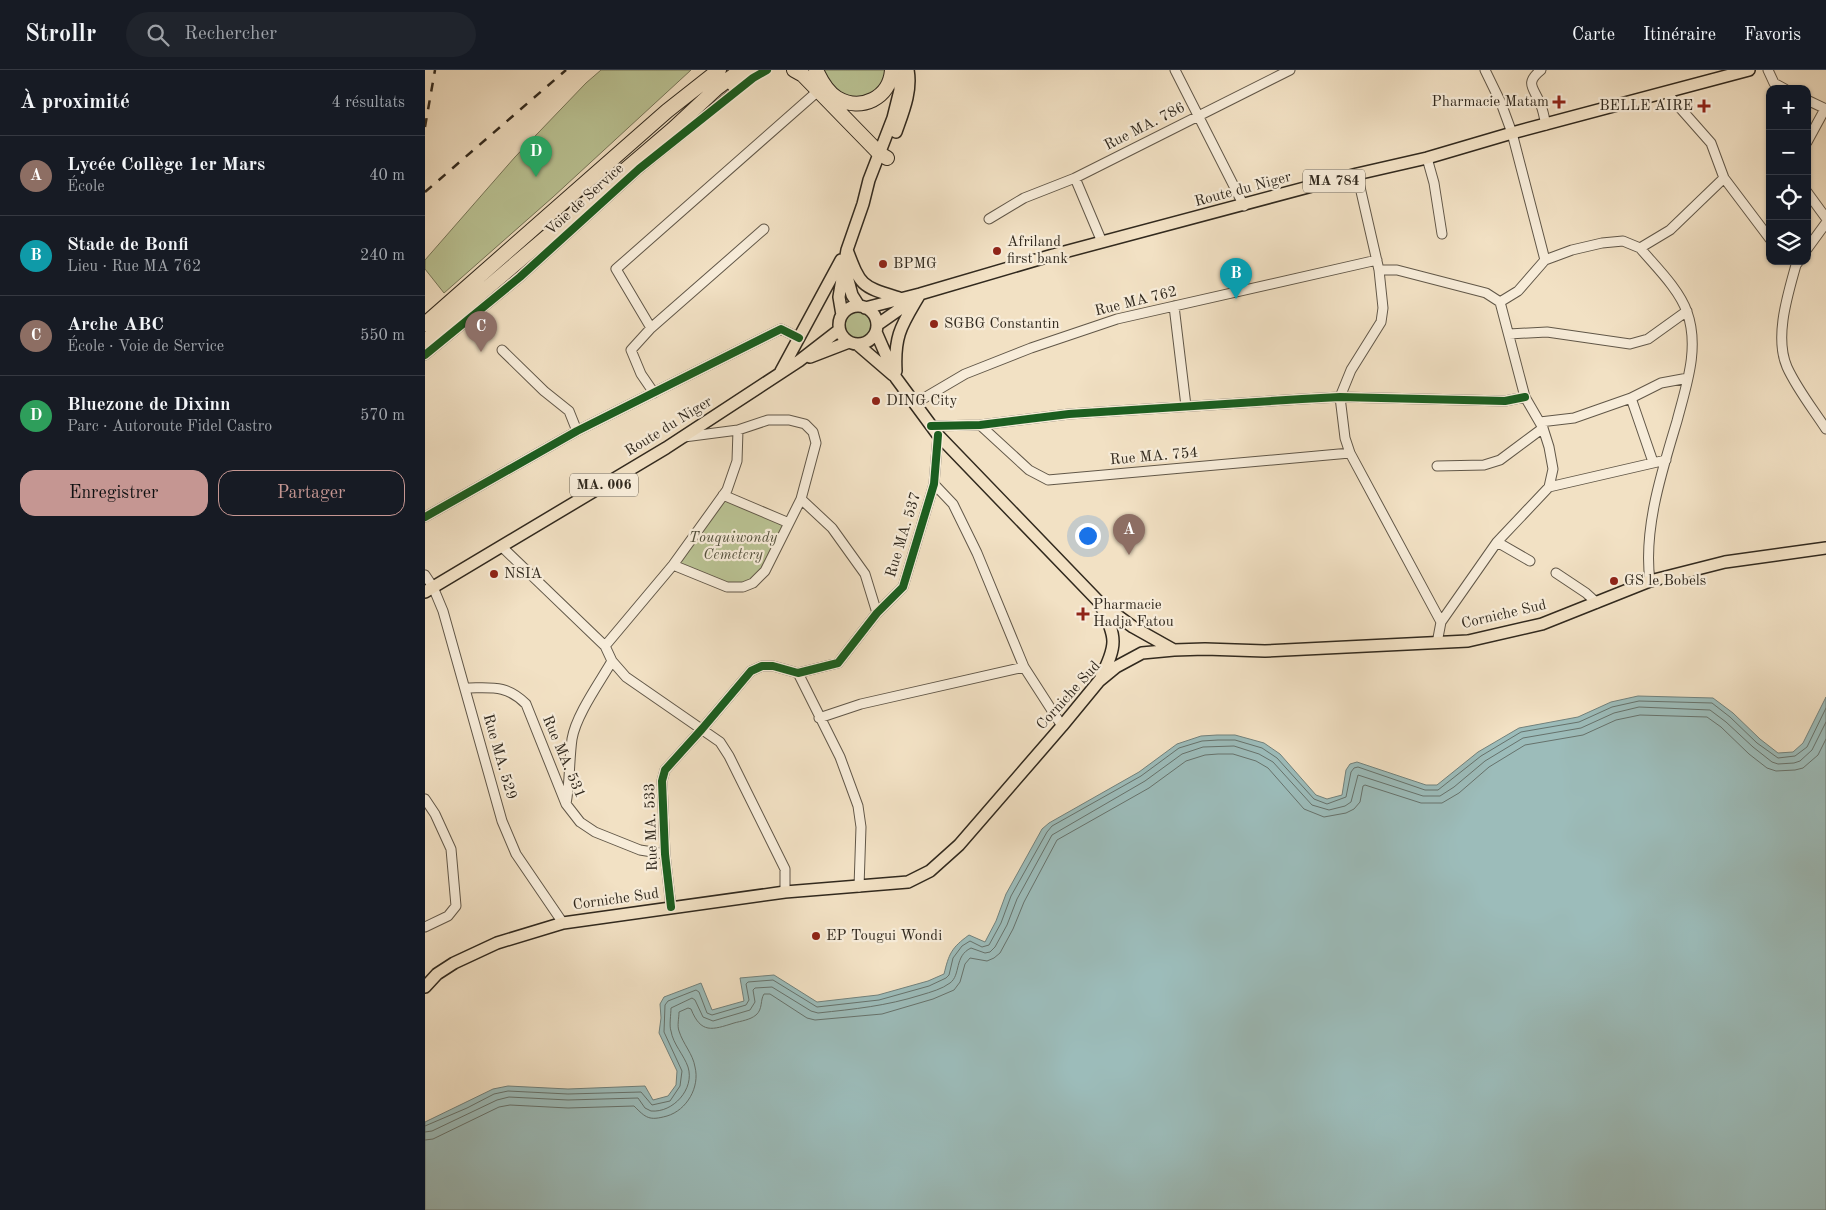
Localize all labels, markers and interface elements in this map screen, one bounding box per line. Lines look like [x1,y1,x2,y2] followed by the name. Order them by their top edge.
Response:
[126,12,476,57] search box
[144,21,172,49] icon: search
[25,23,96,47] text: Strollr
[184,25,277,44] text: Rechercher
[1572,26,1615,44] text: Carte
[1643,26,1716,44] text: Itinéraire
[1744,26,1801,44] text: Favoris
[1766,85,1811,265] map controls
[1766,85,1811,130] button: +
[20,92,130,113] text: À proximité
[331,95,405,111] text: 4 résultats
[1432,95,1549,110] place label: Pharmacie Matam
[1553,96,1565,108] marker: Pharmacie Matam
[1599,99,1693,114] place label: BELLE AIRE
[1697,99,1711,113] marker: BELLE AIRE
[1102,100,1188,154] street label: Rue MA. 786
[1766,130,1811,175] button: −
[520,136,552,177] pin: D
[67,156,265,175] text: Lycée Collège 1er Mars
[543,161,627,239] street label: Voie de Service
[30,168,42,184] text: A
[369,168,405,184] text: 40 m
[1193,170,1293,210] street label: Route du Niger
[1303,170,1365,192] road number: MA 784
[1766,175,1811,220] button: locate
[67,179,105,195] text: École
[1766,220,1811,265] button: layers
[1007,235,1068,267] place label: Afriland first bank
[67,236,189,255] text: Stade de Bonfi
[991,245,1003,257] marker: Afriland first bank
[30,248,42,264] text: B
[360,248,405,264] text: 240 m
[893,257,937,272] place label: BPMG
[877,258,889,270] marker: BPMG
[1220,258,1252,299] pin: B
[67,259,201,275] text: Lieu · Rue MA 762
[1093,285,1179,319] street label: Rue MA 762
[465,311,497,352] pin: C
[67,316,164,335] text: Arche ABC
[944,317,1060,332] place label: SGBG Constantin
[928,318,940,330] marker: SGBG Constantin
[31,328,41,344] text: C
[360,328,405,344] text: 550 m
[67,339,224,355] text: École · Voie de Service
[623,394,715,460] street label: Route du Niger
[886,394,958,409] place label: DING City
[870,395,882,407] marker: DING City
[67,396,231,415] text: Bluezone de Dixinn
[30,408,42,424] text: D
[360,408,405,424] text: 570 m
[67,419,272,435] text: Parc · Autoroute Fidel Castro
[1109,446,1199,468] street label: Rue MA. 754
[20,470,208,516] button: Enregistrer
[218,470,405,516] button: Partager
[570,474,638,496] road number: MA. 006
[884,491,924,579] street label: Rue MA. 537
[1113,514,1145,555] pin: A
[1075,523,1101,549] your location
[689,531,778,563] park label: Touquiwondy Cemetery
[504,567,543,582] place label: NSIA
[488,568,500,580] marker: NSIA
[1624,574,1706,589] place label: GS le Bobels
[1608,575,1620,587] marker: GS le Bobels
[1093,598,1174,630] place label: Pharmacie Hadja Fatou
[1460,598,1548,632] street label: Corniche Sud
[1077,608,1089,620] marker: Pharmacie Hadja Fatou
[1034,659,1104,733] street label: Corniche Sud
[480,712,518,802] street label: Rue MA. 529
[539,713,587,801] street label: Rue MA. 531
[643,783,661,871] street label: Rue MA. 533
[572,887,660,913] street label: Corniche Sud
[826,929,942,944] place label: EP Tougui Wondi
[810,930,822,942] marker: EP Tougui Wondi

